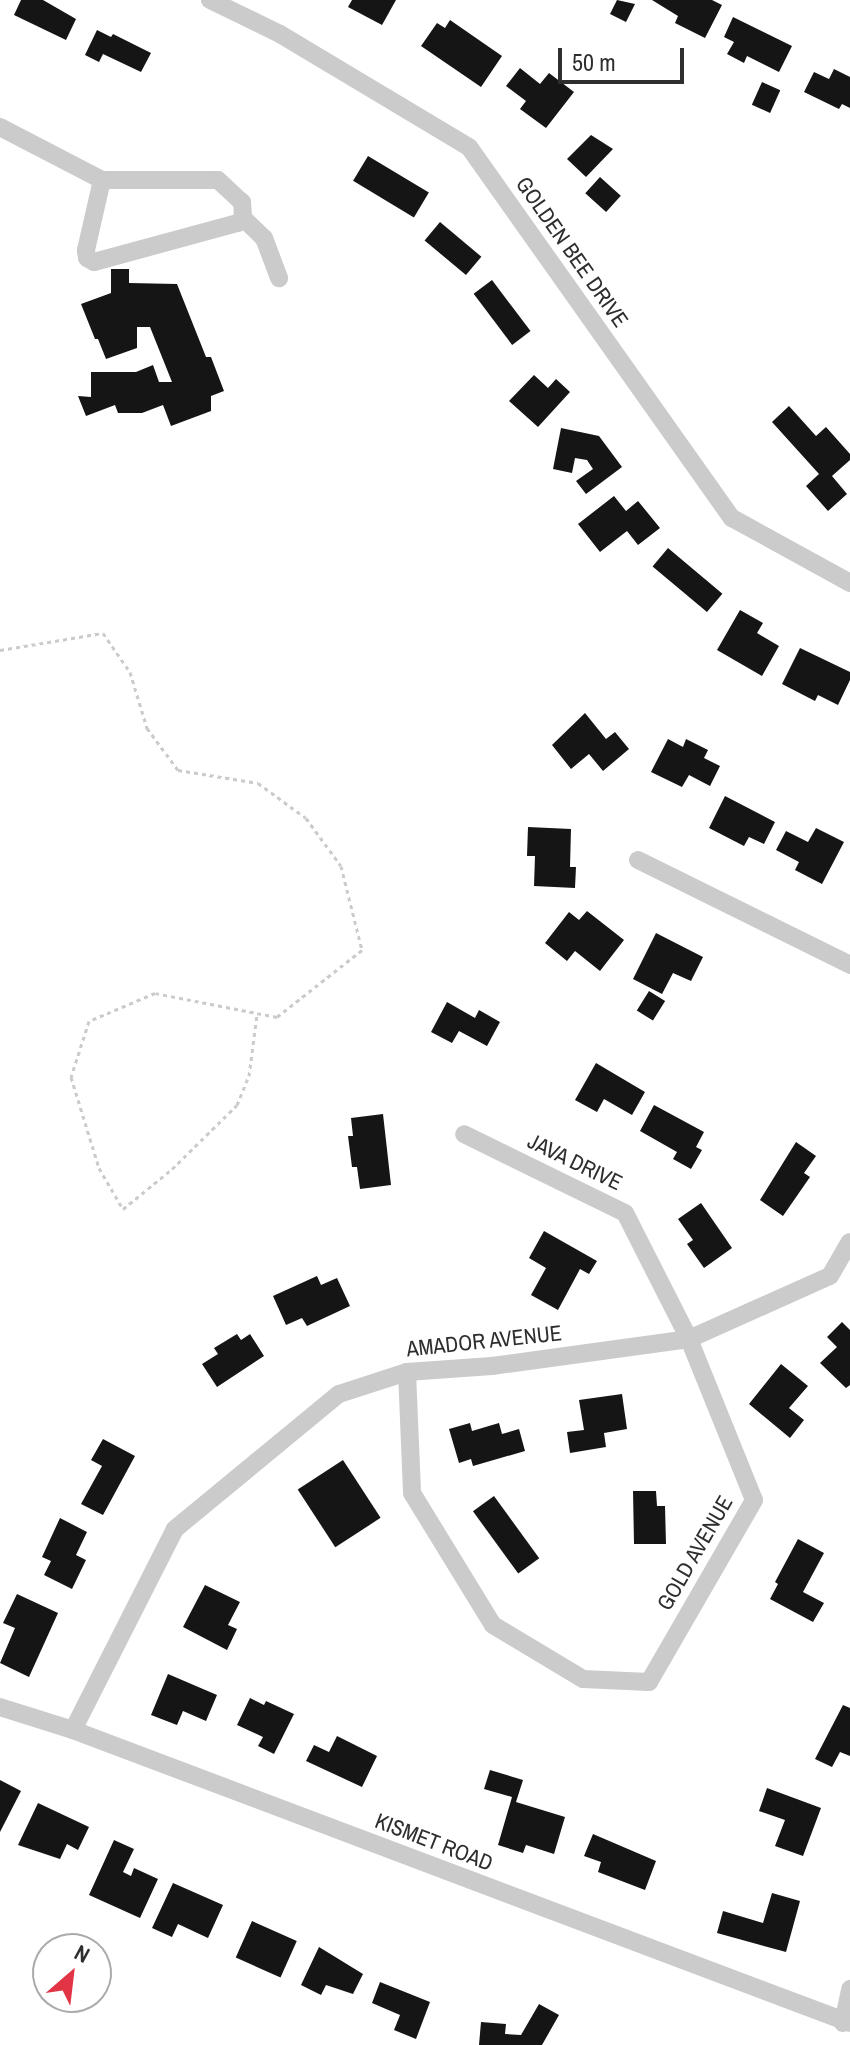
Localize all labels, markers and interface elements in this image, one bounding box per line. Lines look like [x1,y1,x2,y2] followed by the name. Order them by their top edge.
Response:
[562,32,688,82] scale bar
[572,46,616,78] text: 50 m
[510,172,634,332] street label: GOLDEN BEE DRIVE
[523,1128,627,1196] street label: JAVA DRIVE
[405,1320,563,1362] street label: AMADOR AVENUE
[651,1491,739,1615] street label: GOLD AVENUE
[371,1807,497,1877] street label: KISMET ROAD
[32,1933,112,2013] north arrow
[70,1937,95,1970] text: N

